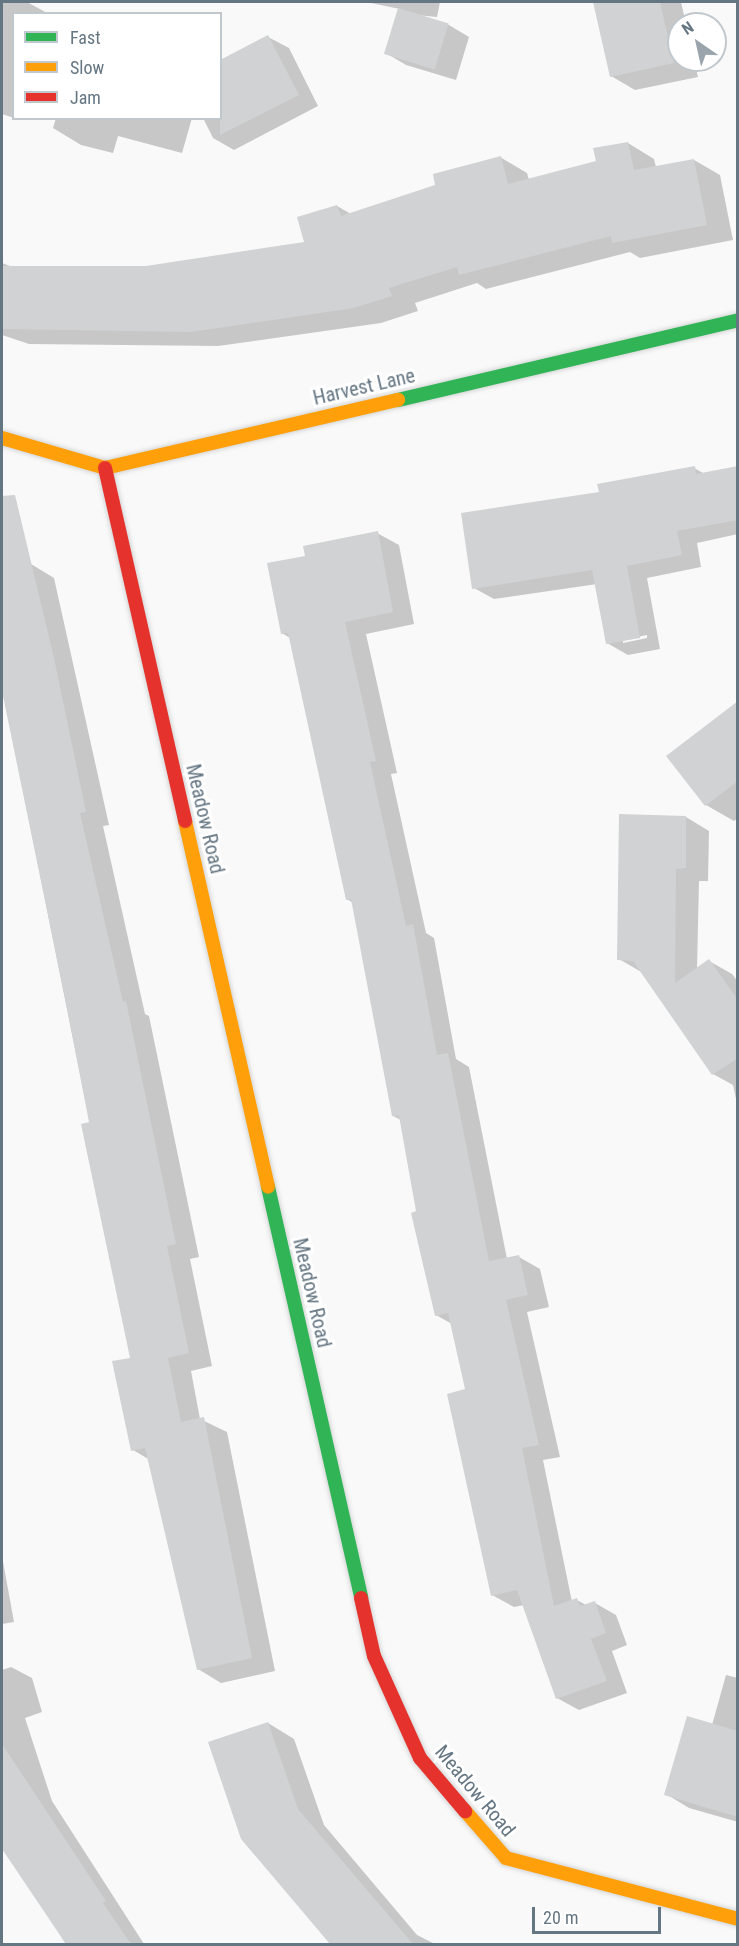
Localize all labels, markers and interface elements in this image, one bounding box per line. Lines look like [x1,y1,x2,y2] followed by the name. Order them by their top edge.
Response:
[12,12,222,120] legend
[667,12,727,72] north arrow
[678,18,697,39] text: N
[70,27,101,48] text: Fast
[70,57,104,78] text: Slow
[70,87,101,108] text: Jam
[311,364,417,410] street label: Harvest Lane
[181,762,229,876] street label: Meadow Road
[288,1236,336,1350] street label: Meadow Road
[430,1740,520,1842] street label: Meadow Road
[535,1895,664,1933] scale bar
[543,1907,578,1928] text: 20 m

